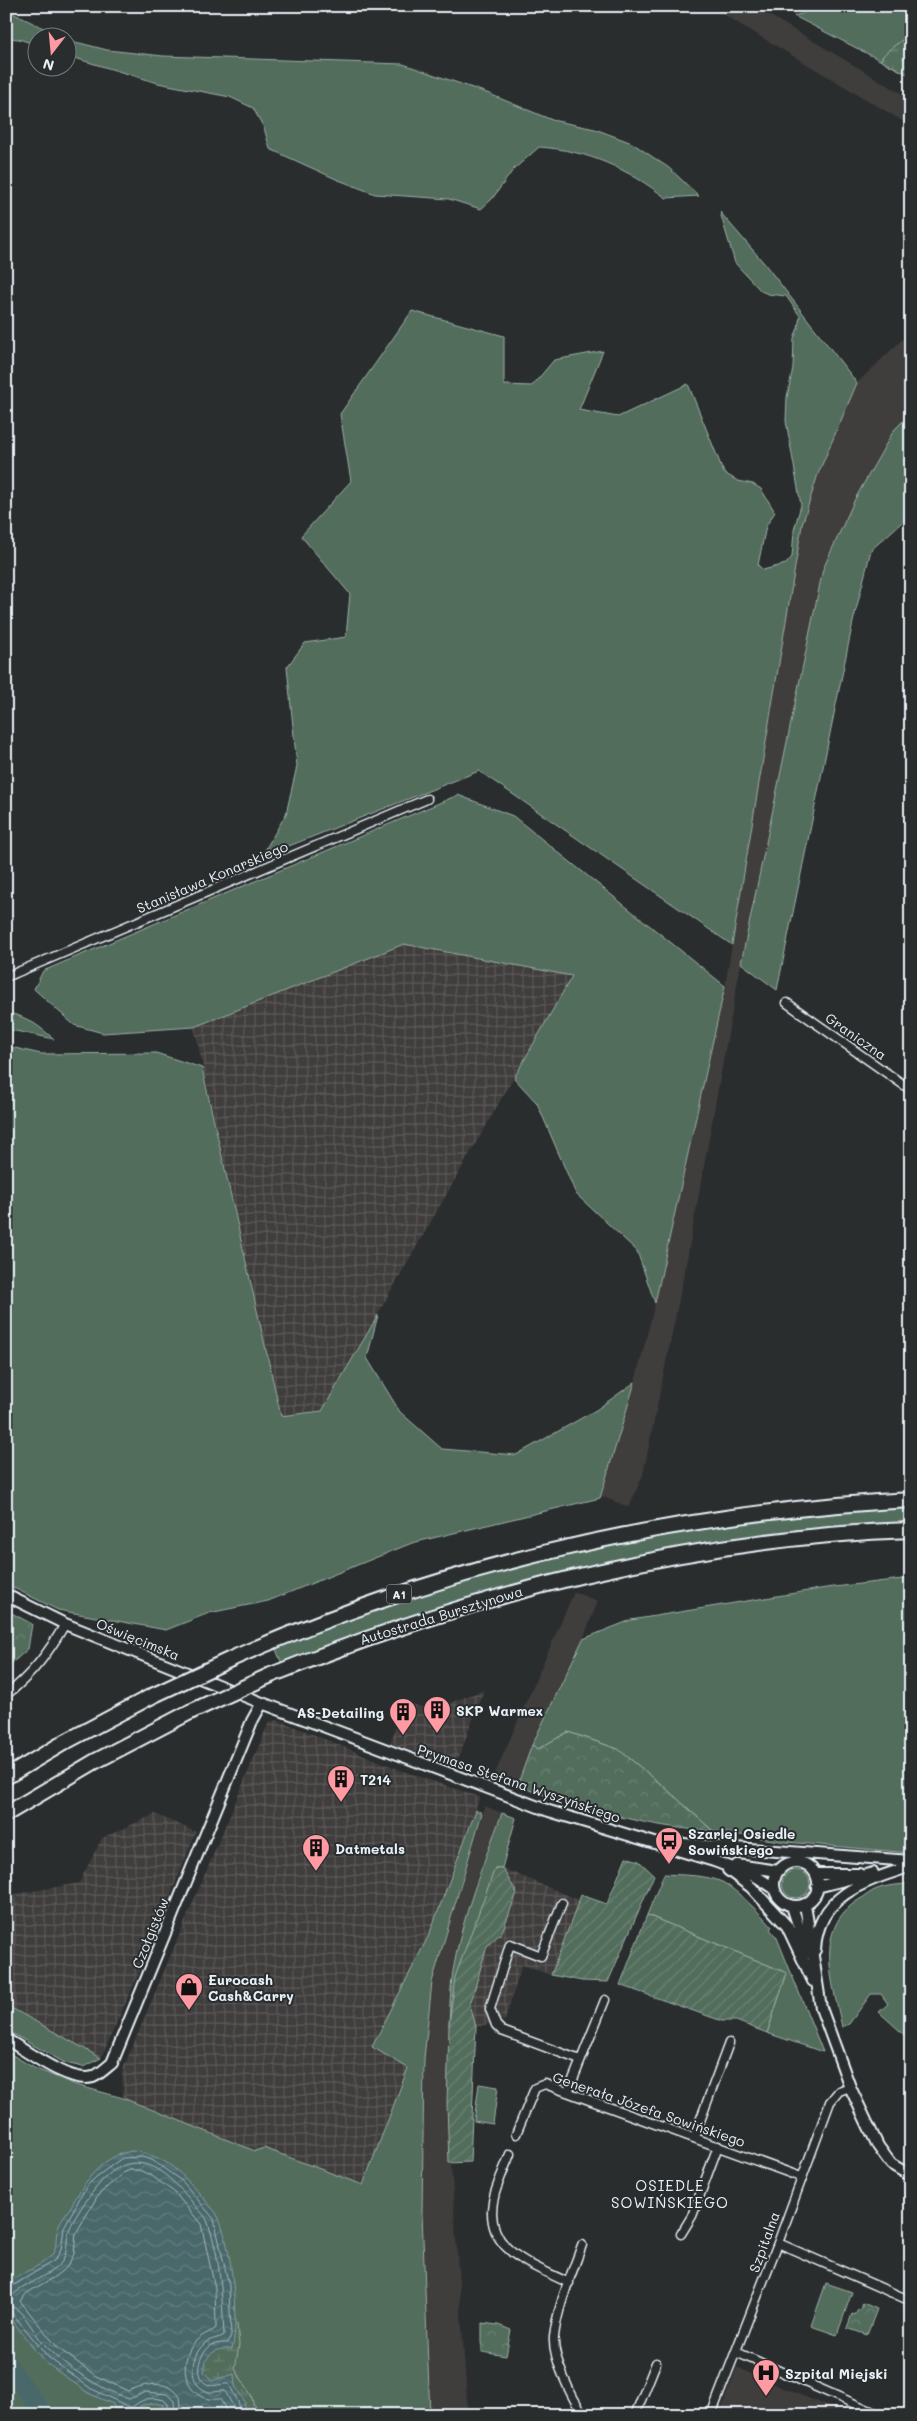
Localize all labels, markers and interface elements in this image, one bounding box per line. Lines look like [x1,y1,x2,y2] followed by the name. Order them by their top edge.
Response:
[28,28,78,78] north arrow
[41,54,56,76] text: N
[133,836,291,918] street label: Stanisława Konarskiego
[822,1008,890,1064] street label: Graniczna
[357,1581,525,1649] street label: Autostrada Bursztynowa
[386,1585,412,1604] road number: A1
[93,1614,183,1664] street label: Oświęcimska
[422,1695,452,1734] building icon: SKP Warmex
[388,1697,418,1736] building icon: AS-Detailing
[456,1701,543,1720] place label: SKP Warmex
[297,1703,384,1722] place label: AS-Detailing
[415,1739,623,1827] street label: Prymasa Stefana Wyszyńskiego
[326,1764,356,1803] building icon: T214
[360,1770,391,1789] place label: T214
[688,1824,795,1859] place label: Szarlej Osiedle Sowińskiego
[654,1826,684,1865] bus stop icon: Szarlej Osiedle Sowińskiego
[301,1833,331,1872] building icon: Datmetals
[335,1839,405,1858] place label: Datmetals
[127,1895,173,1971] street label: Czołgistów
[208,1970,294,2005] place label: Eurocash Cash&Carry
[174,1972,204,2011] shop icon: Eurocash Cash&Carry
[550,2067,748,2151] street label: Generała Józefa Sowińskiego
[611,2175,729,2212] district label: OSIEDLE SOWIŃSKIEGO
[744,2209,784,2275] street label: Szpitalna
[751,2358,781,2397] hospital icon: Szpital Miejski
[785,2364,888,2383] place label: Szpital Miejski

